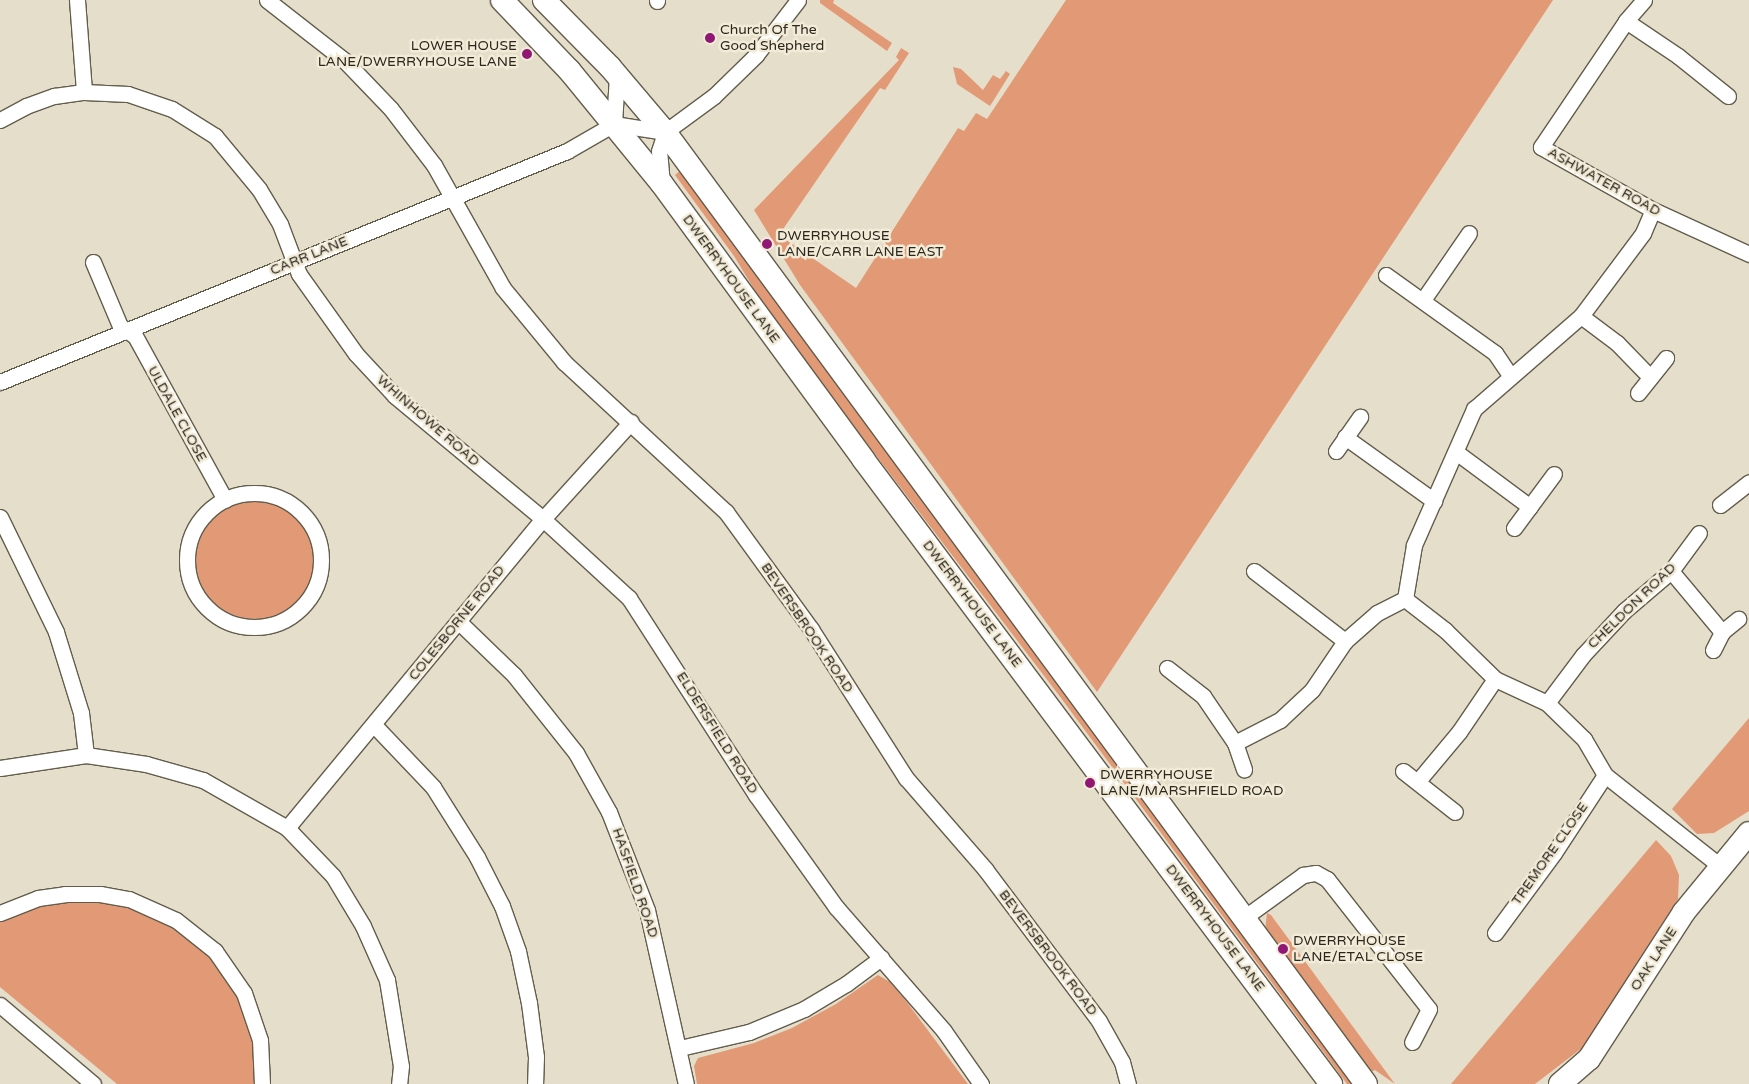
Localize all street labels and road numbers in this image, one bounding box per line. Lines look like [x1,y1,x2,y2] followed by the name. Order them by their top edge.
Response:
[1545,144,1663,220] street label: ASHWATER ROAD
[679,212,783,346] street label: DWERRYHOUSE LANE
[268,233,350,279] street label: CARR LANE
[144,363,210,465] street label: ULDALE CLOSE
[373,372,483,470] street label: WHINHOWE ROAD
[919,537,1025,671] street label: DWERRYHOUSE LANE
[757,560,857,696] street label: BEVERSBROOK ROAD
[1584,560,1680,652] street label: CHELDON ROAD
[405,562,509,684] street label: COLESBORNE ROAD
[673,669,761,797] street label: ELDERSFIELD ROAD
[1508,799,1592,909] street label: TREMORE CLOSE
[608,826,662,940] street label: HASFIELD ROAD
[1162,861,1268,995] street label: DWERRYHOUSE LANE
[995,887,1101,1019] street label: BEVERSBROOK ROAD
[1627,924,1681,994] street label: OAK LANE

